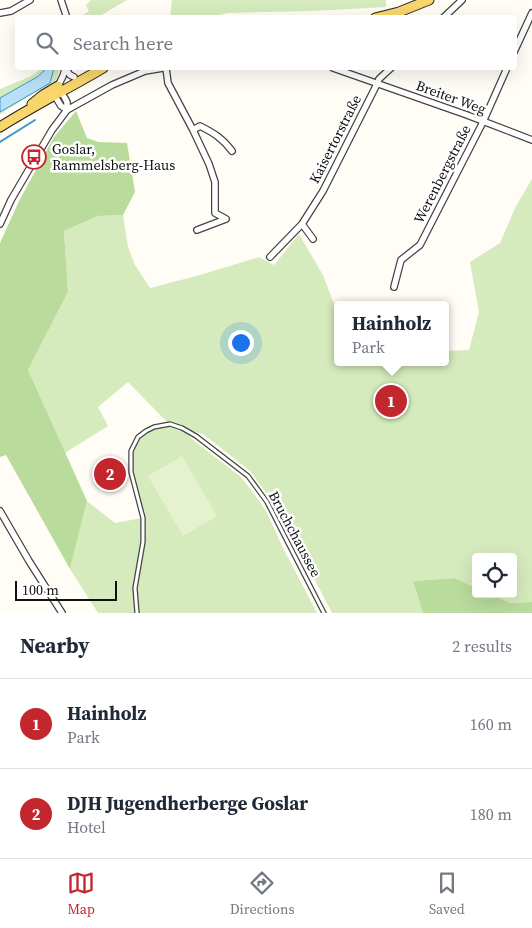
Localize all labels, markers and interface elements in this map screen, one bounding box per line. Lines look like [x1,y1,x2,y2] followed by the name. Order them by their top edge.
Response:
[15,15,517,70] search box
[33,29,61,57] icon: search
[73,30,173,56] text: Search here
[413,75,489,119] street label: Breiter Weg
[304,91,366,187] street label: Kaisertorstraße
[409,121,475,227] street label: Werenbergstraße
[52,139,175,175] place label: Goslar, Rammelsberg-Haus
[21,144,47,170] bus stop icon: Goslar, Rammelsberg-Haus
[334,301,449,366] popup
[352,310,431,336] text: Hainholz
[228,330,254,356] your location
[352,336,385,358] text: Park
[375,382,407,420] pin: 1
[94,455,126,493] pin: 2
[264,488,326,580] street label: Bruchchaussee
[472,553,517,598] map controls
[472,553,517,598] button: locate
[15,578,118,601] scale bar
[22,580,59,600] text: 100 m
[20,631,90,660] text: Nearby
[452,635,512,657] text: 2 results
[67,700,146,726] text: Hainholz
[32,713,40,735] text: 1
[470,713,512,735] text: 160 m
[67,726,100,748] text: Park
[67,790,308,816] text: DJH Jugendherberge Goslar
[32,803,40,825] text: 2
[470,803,512,825] text: 180 m
[67,816,106,838] text: Hotel
[67,869,95,919] tab: Map
[230,869,294,919] tab: Directions
[429,869,465,919] tab: Saved

